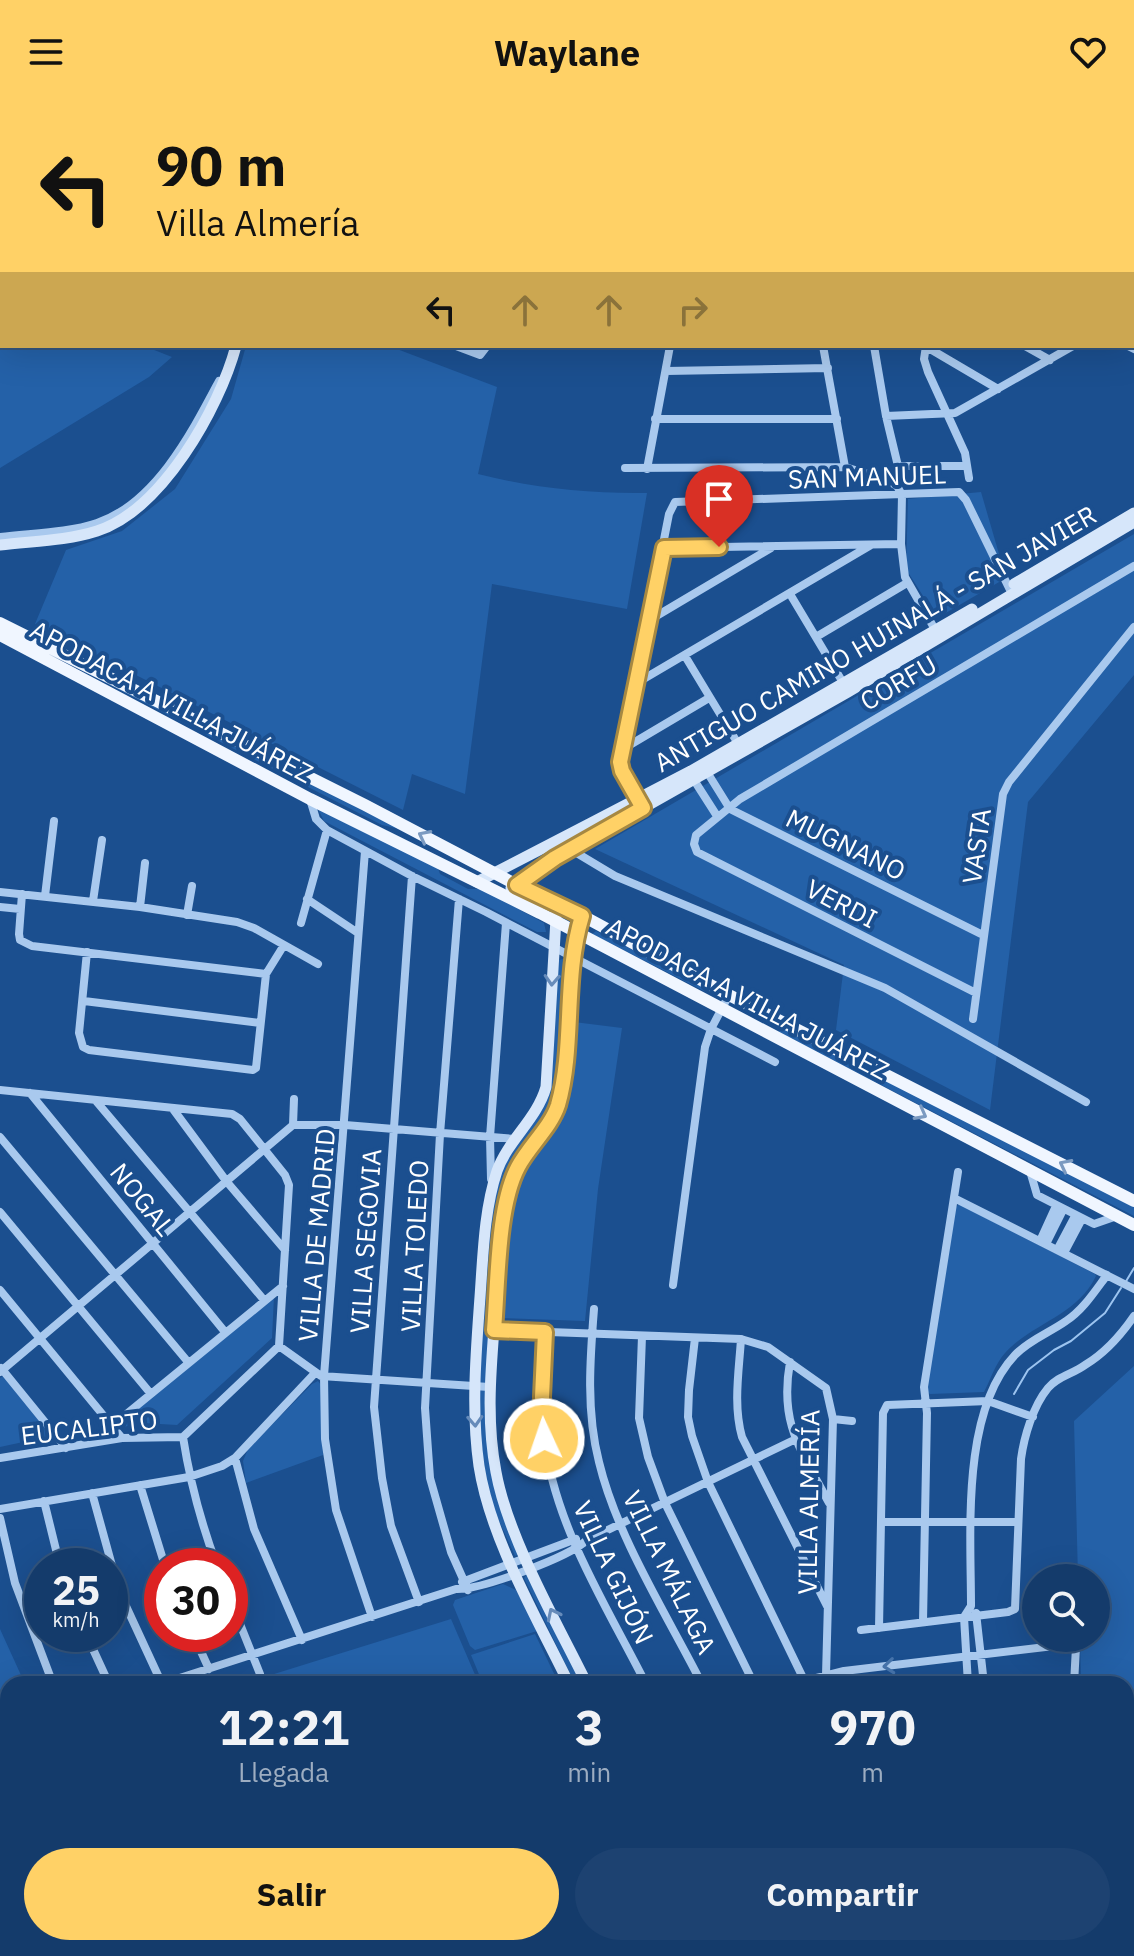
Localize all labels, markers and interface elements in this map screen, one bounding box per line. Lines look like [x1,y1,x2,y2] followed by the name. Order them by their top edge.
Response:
[494,29,640,76] text: Waylane
[24,30,68,74] icon: menu
[1066,30,1110,74] icon: heart
[156,129,286,201] text: 90 m
[24,136,128,240] icon: left
[156,199,360,246] text: Villa Almería
[419,288,463,332] icon: left
[503,288,547,332] icon: ahead
[587,288,631,332] icon: ahead
[671,288,715,332] icon: right
[787,456,947,496] street label: SAN MANUEL
[685,465,753,547] pin
[697,477,741,521] icon: arrive
[648,497,1102,779] street label: ANTIGUO CAMINO HUINALÁ - SAN JAVIER
[25,612,319,790] street label: APODACA A VILLA JUÁREZ
[854,647,942,717] street label: CORFU
[781,801,911,887] street label: MUGNANO
[954,806,998,886] street label: VASTA
[418,831,433,846] one-way arrow
[801,871,883,935] street label: VERDI
[601,909,895,1087] street label: APODACA A VILLA JUÁREZ
[544,974,561,987] one-way arrow
[913,1104,928,1119] one-way arrow
[290,1127,342,1343] street label: VILLA DE MADRID
[342,1147,388,1334] street label: VILLA SEGOVIA
[103,1155,183,1243] street label: NOGAL
[393,1159,435,1333] street label: VILLA TOLEDO
[1058,1159,1073,1174] one-way arrow
[502,1397,586,1481] position arrow
[19,1402,159,1452] street label: EUCALIPTO
[789,1409,827,1595] street label: VILLA ALMERÍA
[467,1415,484,1428] one-way arrow
[616,1485,724,1660] street label: VILLA MÁLAGA
[566,1495,662,1649] street label: VILLA GIJÓN
[144,1548,248,1652] speed limit sign: 30
[52,1564,100,1616] text: 25
[1022,1564,1110,1652] map controls
[1022,1564,1110,1652] button: search
[52,1606,100,1633] text: km/h
[547,1608,563,1622] one-way arrow
[882,1657,895,1674] one-way arrow
[218,1696,349,1758] text: 12:21
[575,1696,604,1758] text: 3
[829,1696,916,1758] text: 970
[238,1755,329,1789] text: Llegada
[567,1755,611,1789] text: min
[861,1755,884,1789] text: m
[24,1848,559,1940] button: Salir
[575,1848,1110,1940] button: Compartir

